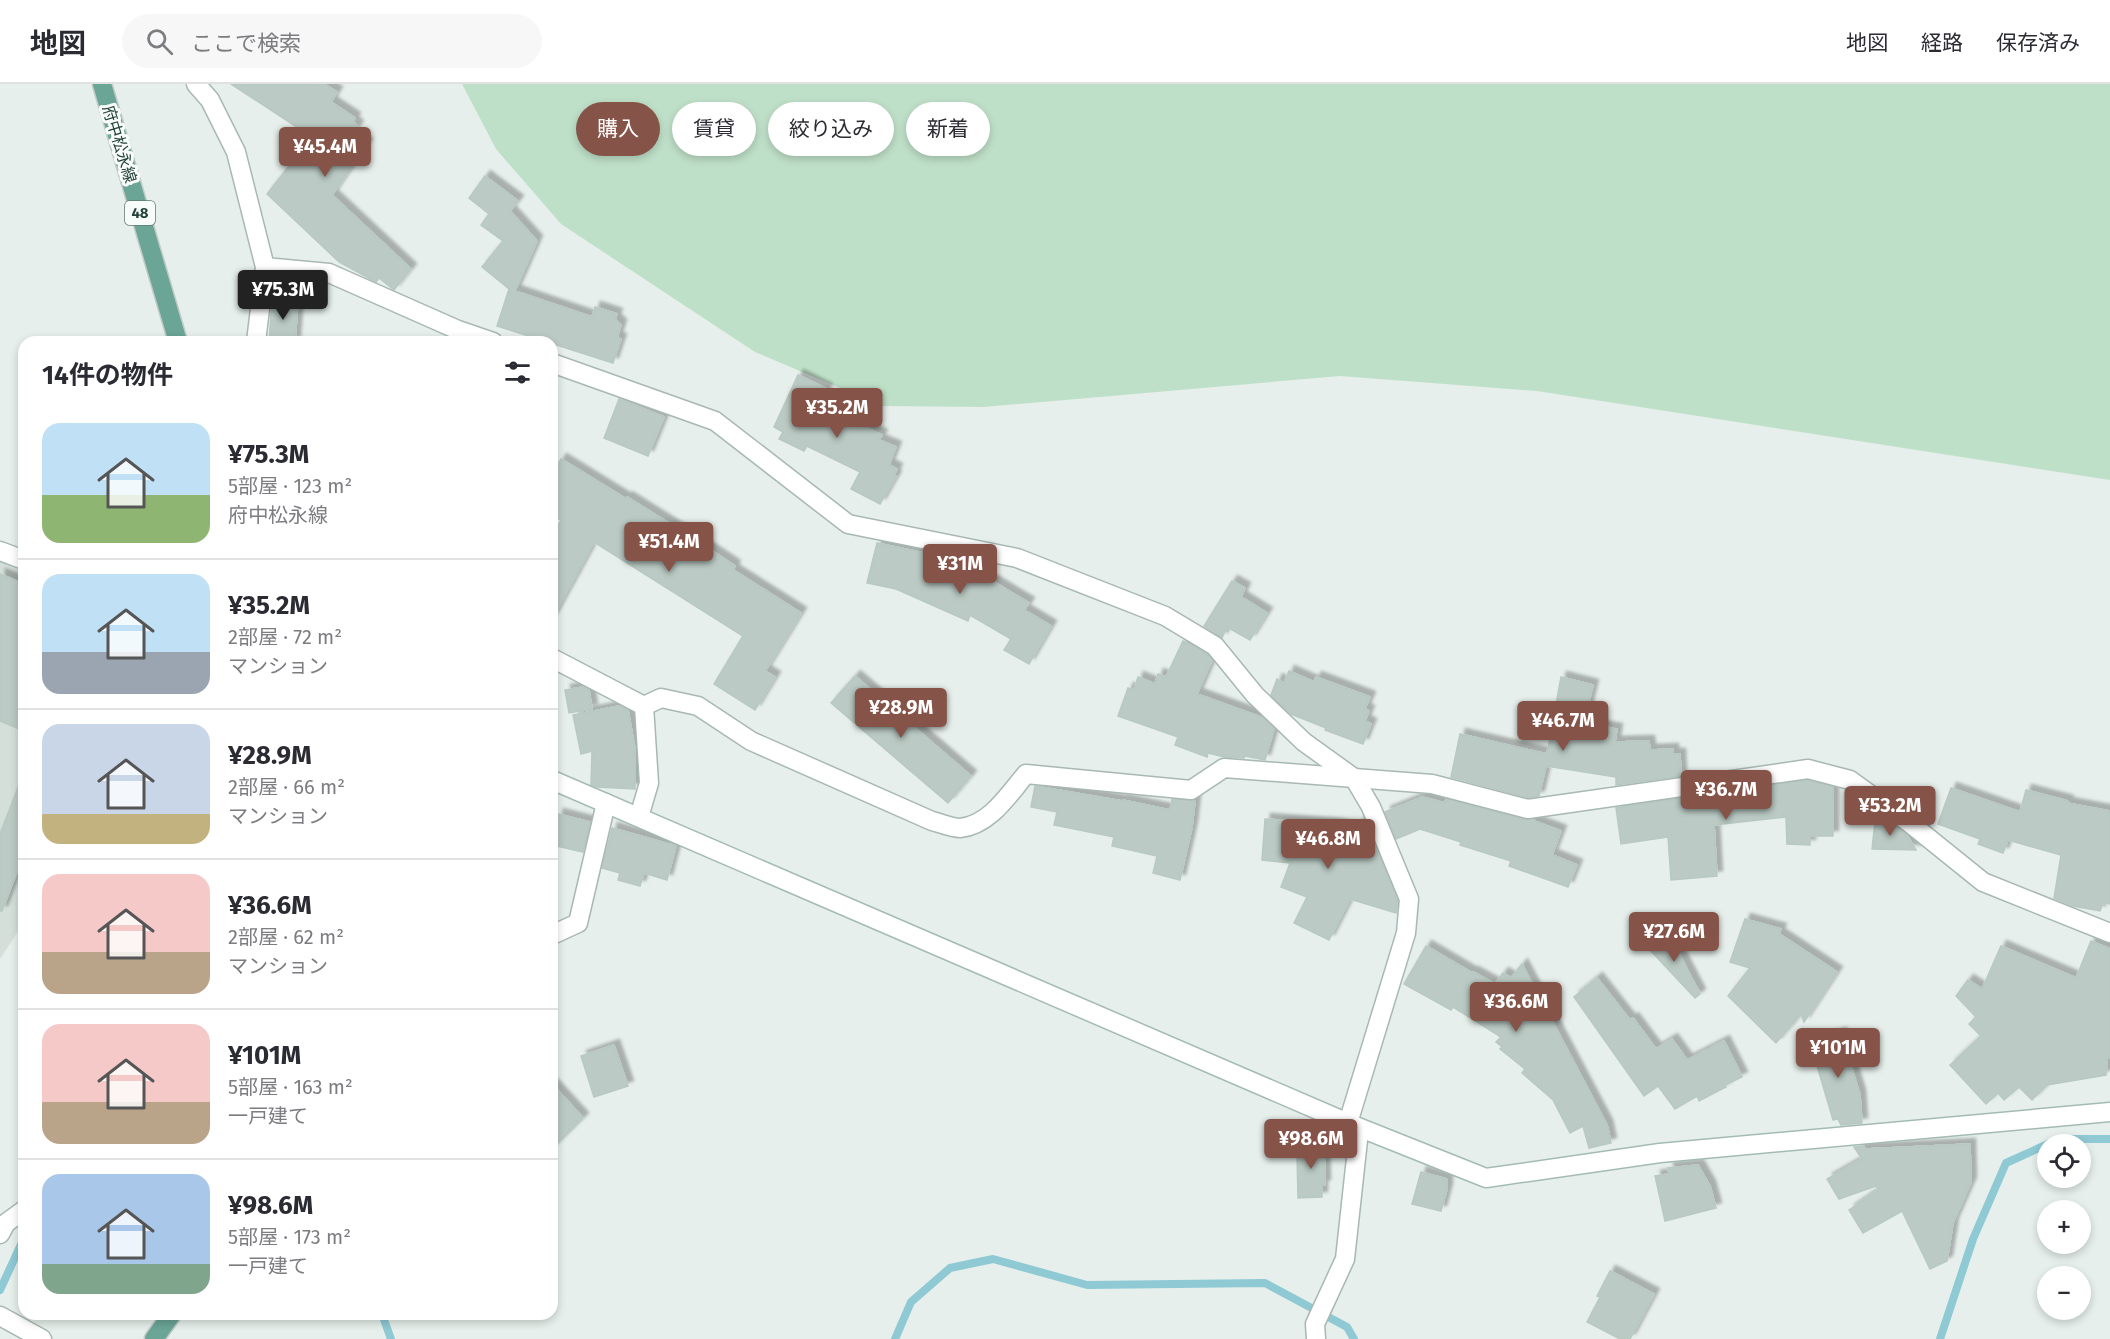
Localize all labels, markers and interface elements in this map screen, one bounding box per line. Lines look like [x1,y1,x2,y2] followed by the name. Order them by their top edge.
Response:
[122,14,542,68] search box
[143,25,176,58] icon: search
[30,27,86,60] text: 地図
[191,30,301,57] text: ここで検索
[1846,30,1888,56] text: 地図
[1921,30,1963,56] text: 経路
[1996,30,2080,56] text: 保存済み
[576,102,660,156] chip: 購入
[672,102,756,156] chip: 賃貸
[768,102,894,156] chip: 絞り込み
[906,102,990,156] chip: 新着
[99,103,140,185] street label: 府中松永線
[276,127,374,178] pin: ¥45.4M
[293,134,357,158] text: ¥45.4M
[125,201,155,225] road number: 48
[234,270,332,321] pin: ¥75.3M
[252,277,314,301] text: ¥75.3M
[501,356,534,389] icon: filters
[42,360,173,391] text: 14件の物件
[788,388,886,439] pin: ¥35.2M
[805,395,869,419] text: ¥35.2M
[228,439,309,470] text: ¥75.3M
[90,447,162,519] icon: home
[228,474,352,498] text: 5部屋 · 123 m²
[228,503,328,527] text: 府中松永線
[620,522,718,573] pin: ¥51.4M
[638,529,700,553] text: ¥51.4M
[924,544,996,595] pin: ¥31M
[937,551,983,575] text: ¥31M
[228,590,310,621] text: ¥35.2M
[90,598,162,670] icon: home
[228,625,342,649] text: 2部屋 · 72 m²
[228,654,328,678] text: マンション
[852,688,950,739] pin: ¥28.9M
[869,695,933,719] text: ¥28.9M
[1514,701,1612,752] pin: ¥46.7M
[1531,708,1595,732] text: ¥46.7M
[228,740,312,771] text: ¥28.9M
[90,748,162,820] icon: home
[1677,770,1775,821] pin: ¥36.7M
[228,775,345,799] text: 2部屋 · 66 m²
[1695,777,1757,801] text: ¥36.7M
[1841,786,1939,837] pin: ¥53.2M
[1859,793,1921,817] text: ¥53.2M
[228,804,328,828] text: マンション
[1279,819,1377,870] pin: ¥46.8M
[1295,826,1361,850] text: ¥46.8M
[228,890,312,921] text: ¥36.6M
[90,898,162,970] icon: home
[1625,912,1723,963] pin: ¥27.6M
[1643,919,1705,943] text: ¥27.6M
[228,925,344,949] text: 2部屋 · 62 m²
[228,954,328,978] text: マンション
[1467,982,1565,1033] pin: ¥36.6M
[1484,989,1548,1013] text: ¥36.6M
[1796,1028,1880,1079] pin: ¥101M
[1810,1035,1866,1059] text: ¥101M
[228,1040,301,1071] text: ¥101M
[90,1048,162,1120] icon: home
[228,1075,353,1099] text: 5部屋 · 163 m²
[228,1104,308,1128] text: 一戸建て
[1262,1119,1360,1170] pin: ¥98.6M
[1278,1126,1344,1150] text: ¥98.6M
[2037,1134,2091,1320] map controls
[2037,1134,2091,1188] button: locate
[228,1190,313,1221] text: ¥98.6M
[90,1198,162,1270] icon: home
[2037,1200,2091,1254] button: +
[228,1225,351,1249] text: 5部屋 · 173 m²
[228,1254,308,1278] text: 一戸建て
[2037,1266,2091,1320] button: −

